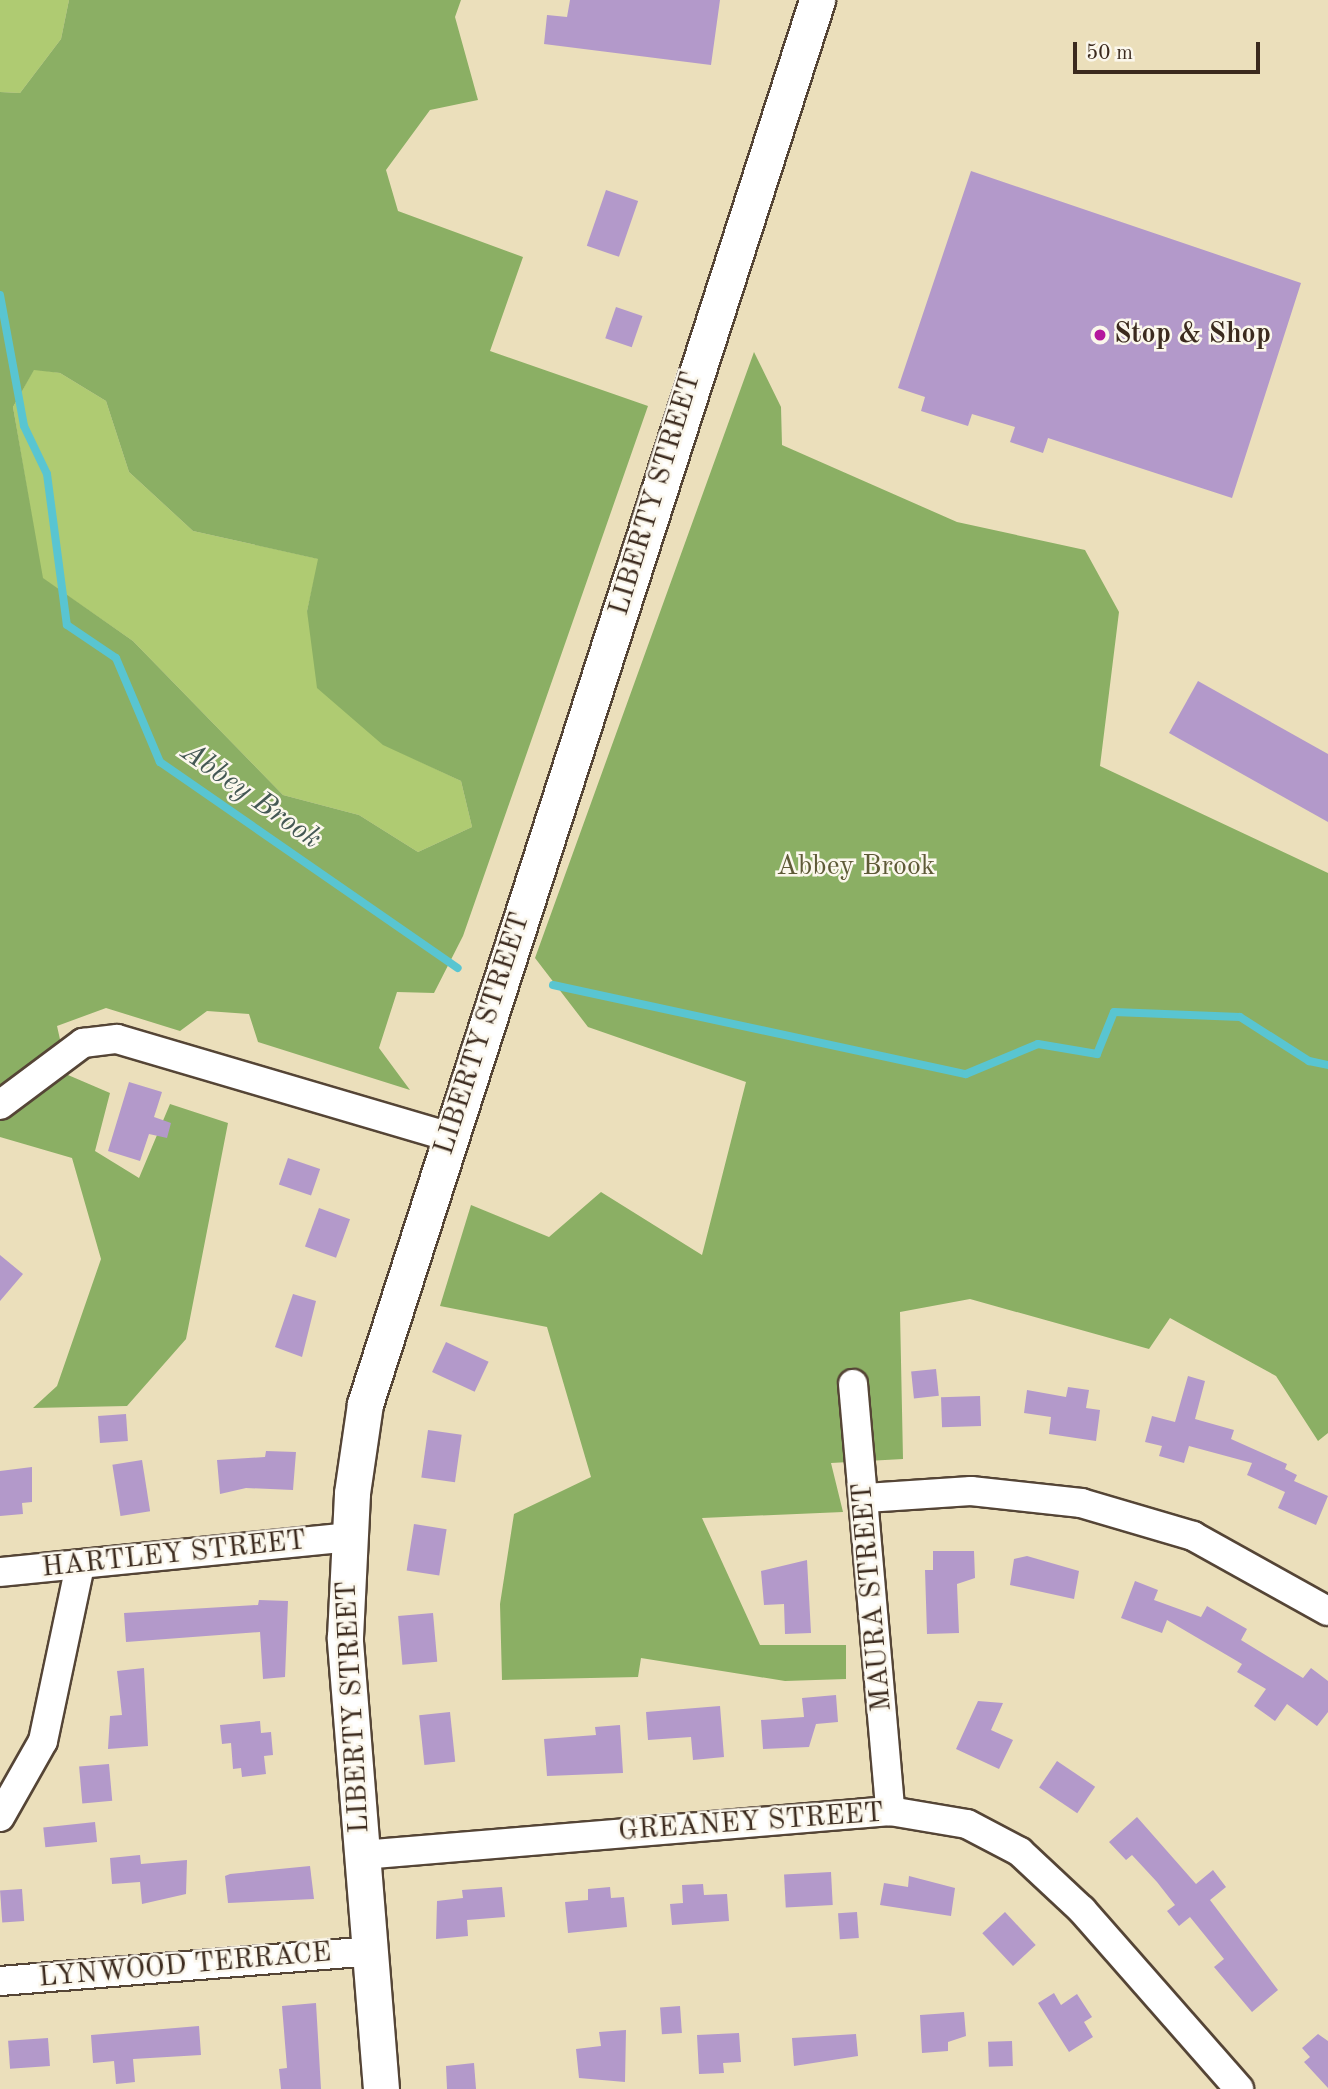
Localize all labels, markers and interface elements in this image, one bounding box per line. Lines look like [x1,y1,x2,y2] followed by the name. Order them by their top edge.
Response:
[1076,28,1263,72] scale bar
[1086,43,1133,64] text: 50 m
[1114,318,1271,352] place label: Stop & Shop
[1092,327,1108,343] marker: Stop & Shop
[603,368,709,620] street label: LIBERTY STREET
[174,735,328,857] water label: Abbey Brook
[777,850,935,884] park label: Abbey Brook
[428,909,538,1159] street label: LIBERTY STREET
[846,1481,900,1713] street label: MAURA STREET
[40,1524,308,1586] street label: HARTLEY STREET
[331,1580,377,1834] street label: LIBERTY STREET
[617,1797,885,1849] street label: GREANEY STREET
[37,1936,333,1996] street label: LYNWOOD TERRACE

